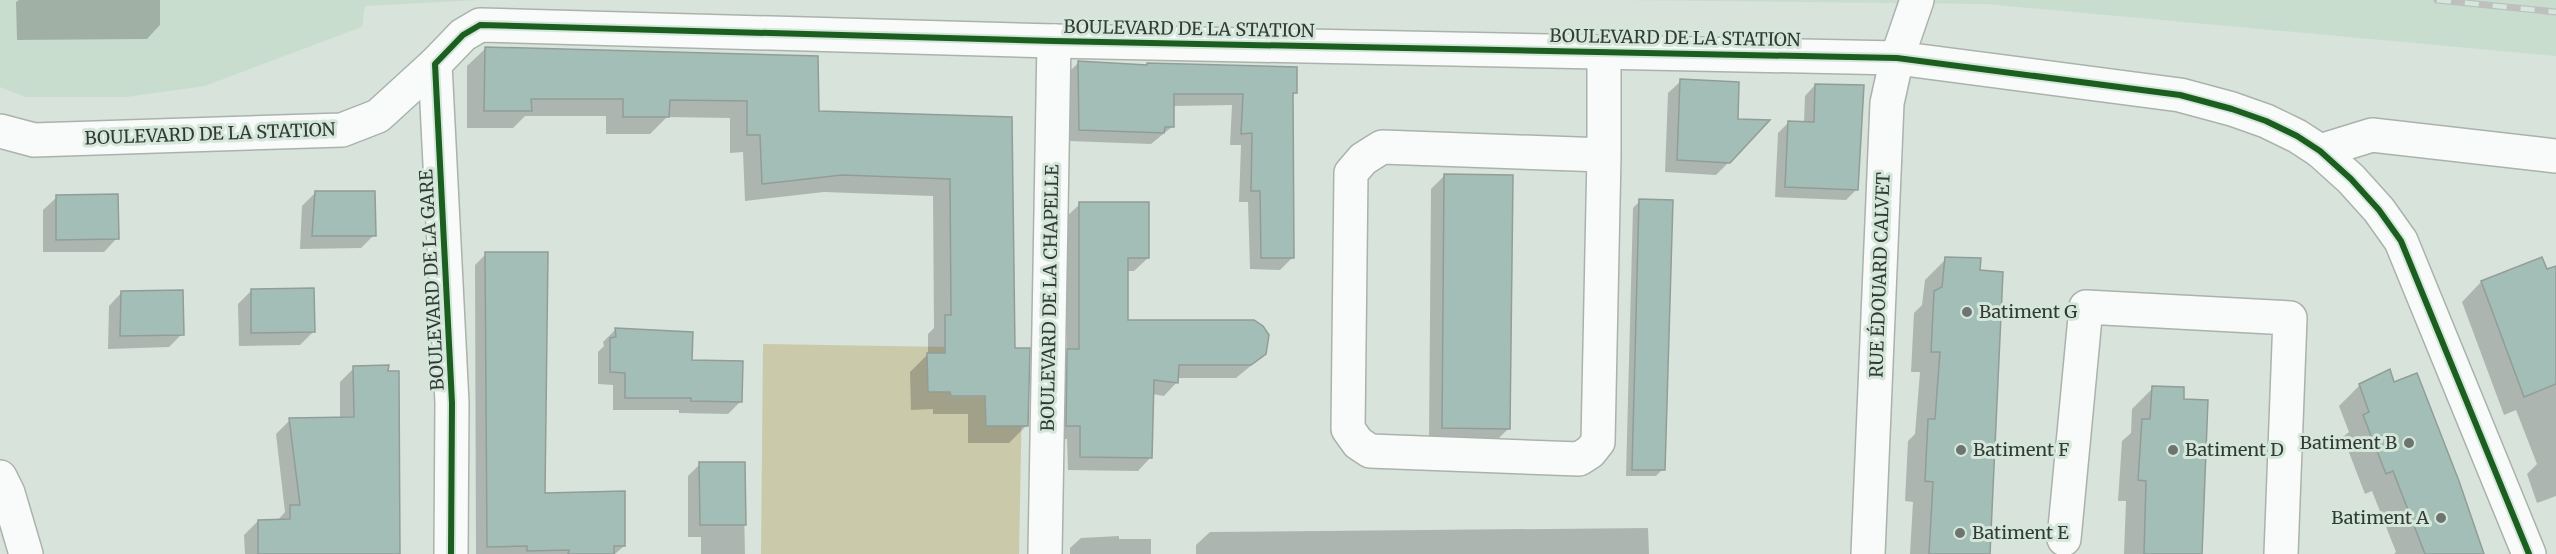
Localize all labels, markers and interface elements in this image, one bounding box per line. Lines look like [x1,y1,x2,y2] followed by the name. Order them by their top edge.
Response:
[1063,15,1315,42] street label: BOULEVARD DE LA STATION
[1549,24,1801,51] street label: BOULEVARD DE LA STATION
[84,118,336,149] street label: BOULEVARD DE LA STATION
[1036,164,1063,432] street label: BOULEVARD DE LA CHAPELLE
[414,168,449,391] street label: BOULEVARD DE LA GARE
[1864,171,1895,378] street label: RUE ÉDOUARD CALVET
[1979,300,2077,323] place label: Batiment G
[1960,305,1974,319] marker: Batiment G
[2300,431,2397,454] place label: Batiment B
[2402,436,2416,450] marker: Batiment B
[1973,438,2069,461] place label: Batiment F
[2185,438,2284,461] place label: Batiment D
[1954,443,1968,457] marker: Batiment F
[2166,443,2180,457] marker: Batiment D
[2331,506,2429,529] place label: Batiment A
[2434,511,2448,525] marker: Batiment A
[1972,521,2069,544] place label: Batiment E
[1953,526,1967,540] marker: Batiment E

